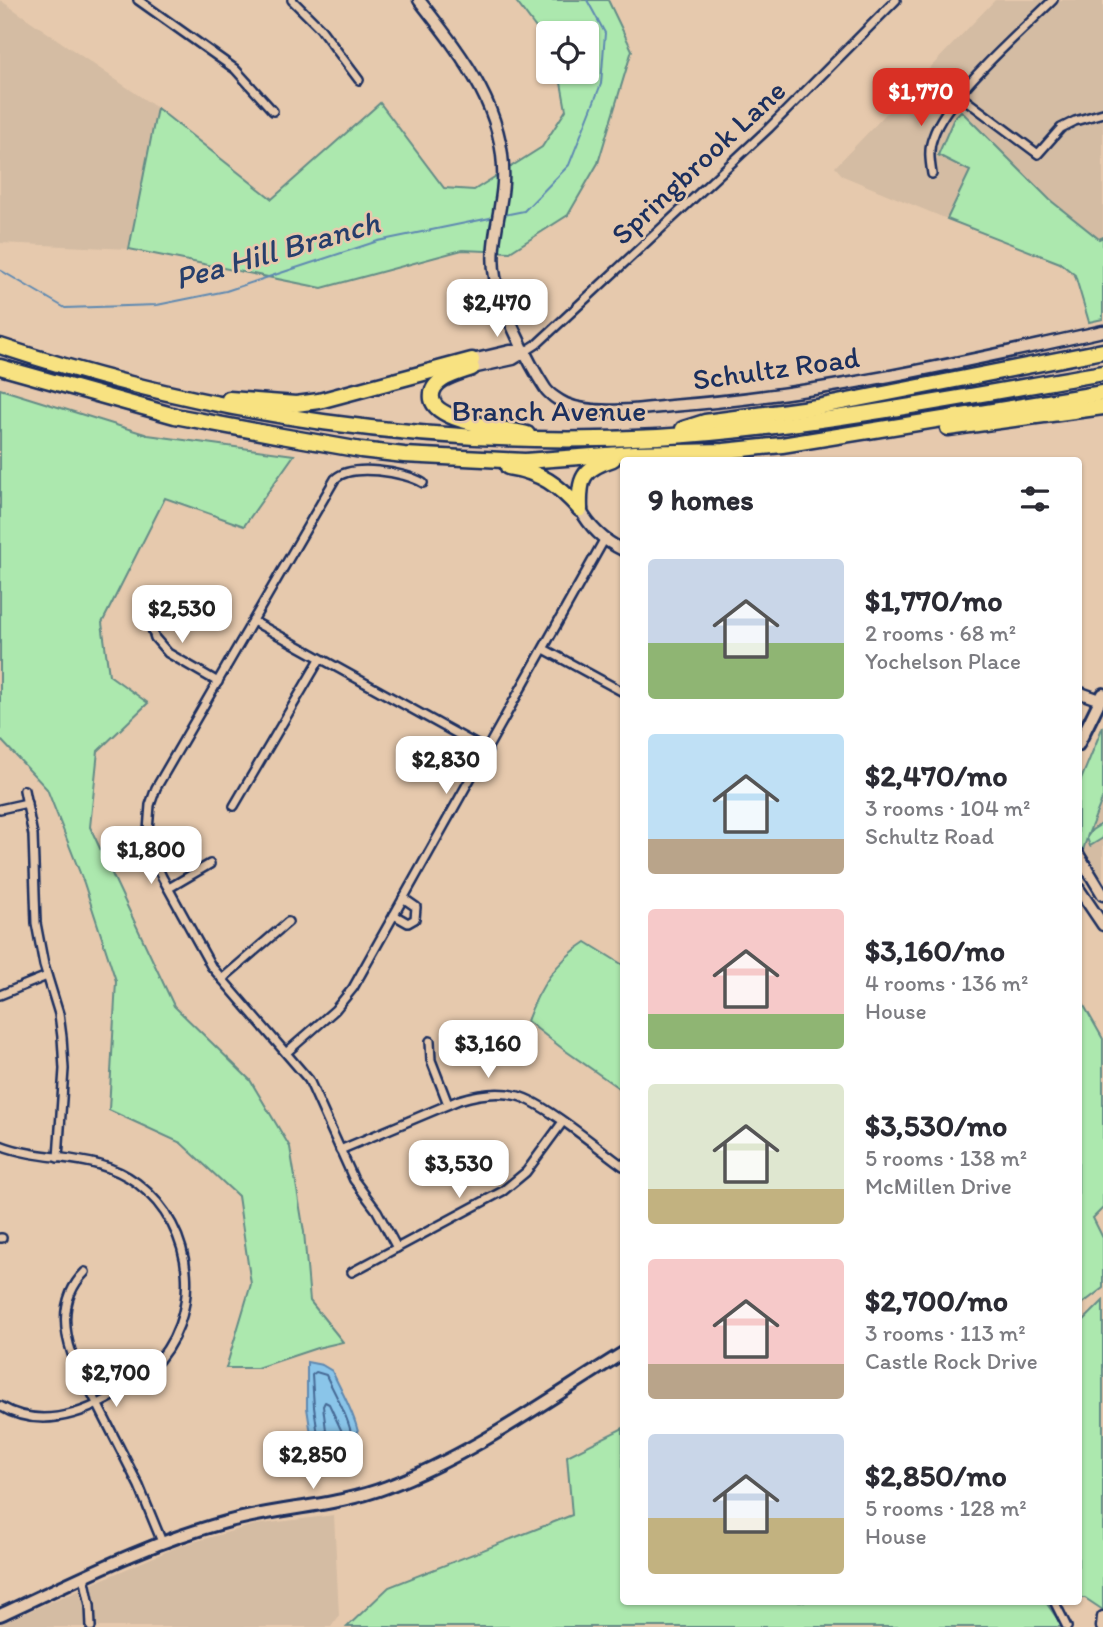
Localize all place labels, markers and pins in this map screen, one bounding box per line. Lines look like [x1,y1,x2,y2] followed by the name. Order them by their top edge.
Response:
[864,68,978,128] pin: $1,770
[440,280,554,339] pin: $2,470
[125,586,239,645] pin: $2,530
[389,736,503,796] pin: $2,830
[94,826,208,886] pin: $1,800
[431,1020,545,1080] pin: $3,160
[402,1140,516,1200] pin: $3,530
[59,1350,173,1409] pin: $2,700
[256,1432,370,1491] pin: $2,850

